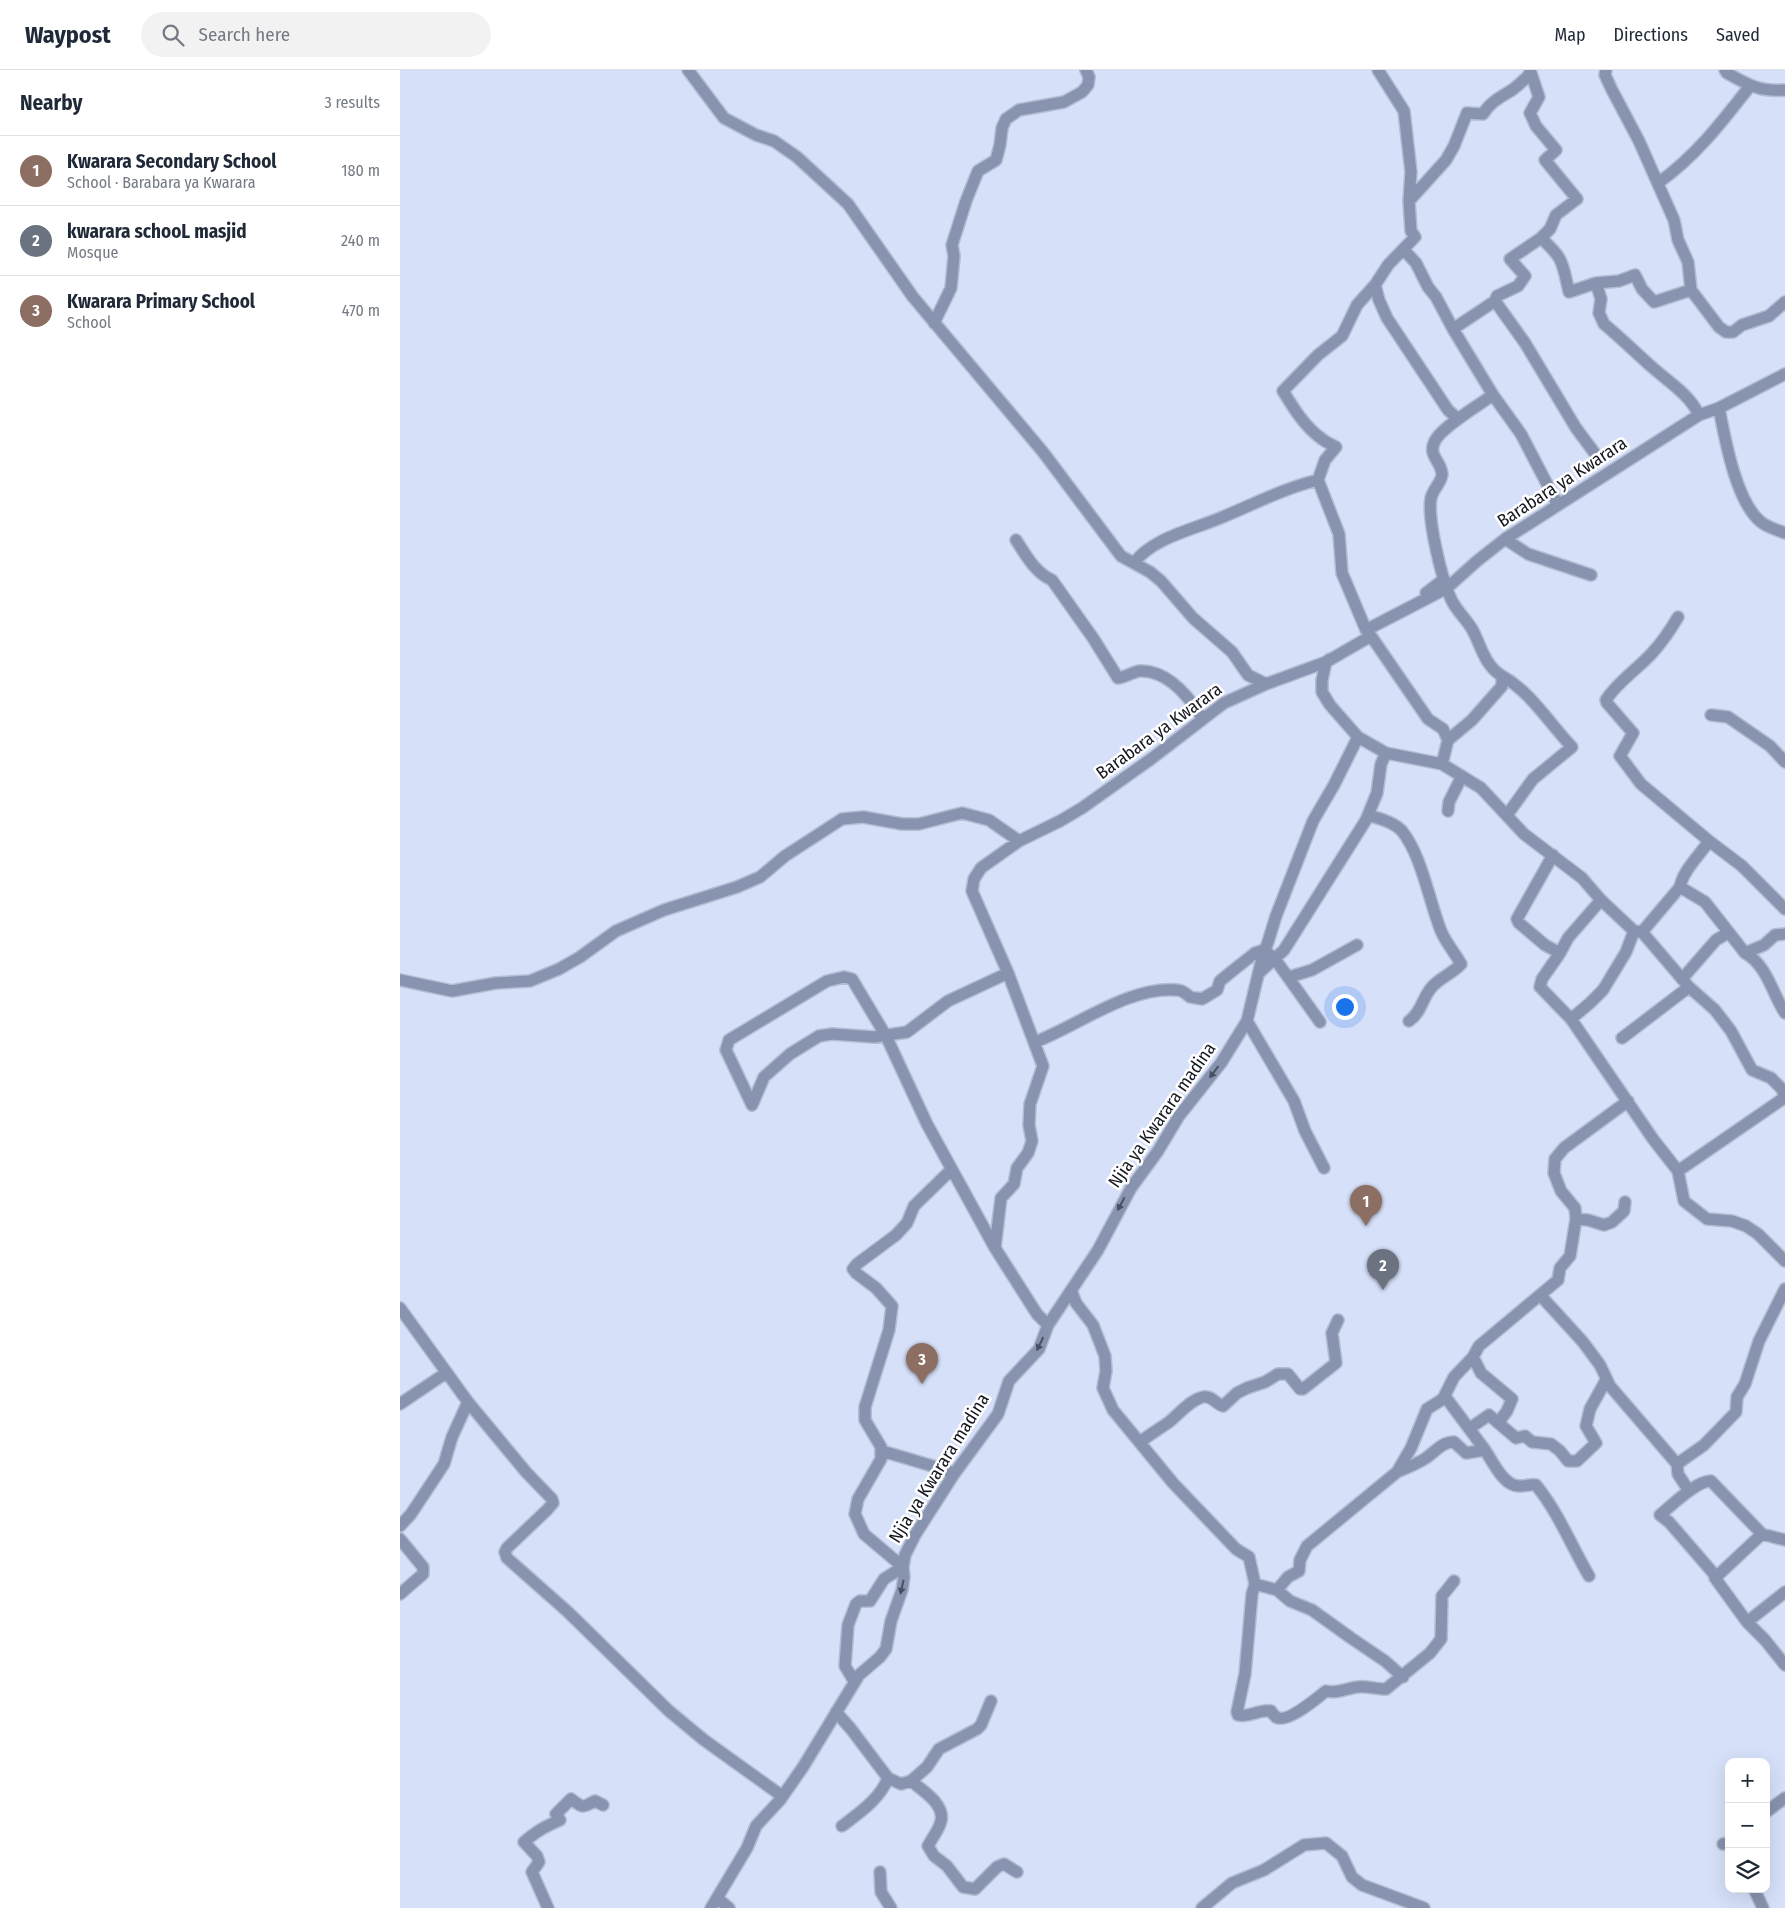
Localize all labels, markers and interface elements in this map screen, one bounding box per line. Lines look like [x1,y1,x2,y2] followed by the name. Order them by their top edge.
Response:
[141,12,491,57] search box
[25,21,111,49] text: Waypost
[159,21,187,49] icon: search
[199,23,290,46] text: Search here
[1554,24,1586,46] text: Map
[1614,24,1688,46] text: Directions
[1716,24,1760,46] text: Saved
[20,90,82,116] text: Nearby
[324,93,380,112] text: 3 results
[67,150,277,173] text: Kwarara Secondary School
[33,161,39,180] text: 1
[341,161,380,180] text: 180 m
[67,173,255,192] text: School · Barabara ya Kwarara
[67,220,247,243] text: kwarara schooL masjid
[32,231,40,250] text: 2
[341,231,380,250] text: 240 m
[67,243,118,262] text: Mosque
[67,290,255,313] text: Kwarara Primary School
[32,301,40,320] text: 3
[342,301,380,320] text: 470 m
[67,313,111,332] text: School
[1493,432,1631,532] street label: Barabara ya Kwarara
[1092,678,1226,784] street label: Barabara ya Kwarara
[1332,994,1358,1020] your location
[1104,1038,1220,1192] street label: Njia ya Kwarara madina
[1209,1065,1220,1078] one-way arrow
[1350,1185,1382,1226] pin: 1
[1117,1198,1126,1211] one-way arrow
[1367,1249,1399,1290] pin: 2
[1036,1337,1044,1352] one-way arrow
[906,1343,938,1384] pin: 3
[884,1389,994,1547] street label: Njia ya Kwarara madina
[898,1579,906,1594] one-way arrow
[1725,1758,1770,1893] map controls
[1725,1758,1770,1803] button: +
[1725,1803,1770,1848] button: −
[1725,1848,1770,1893] button: layers

